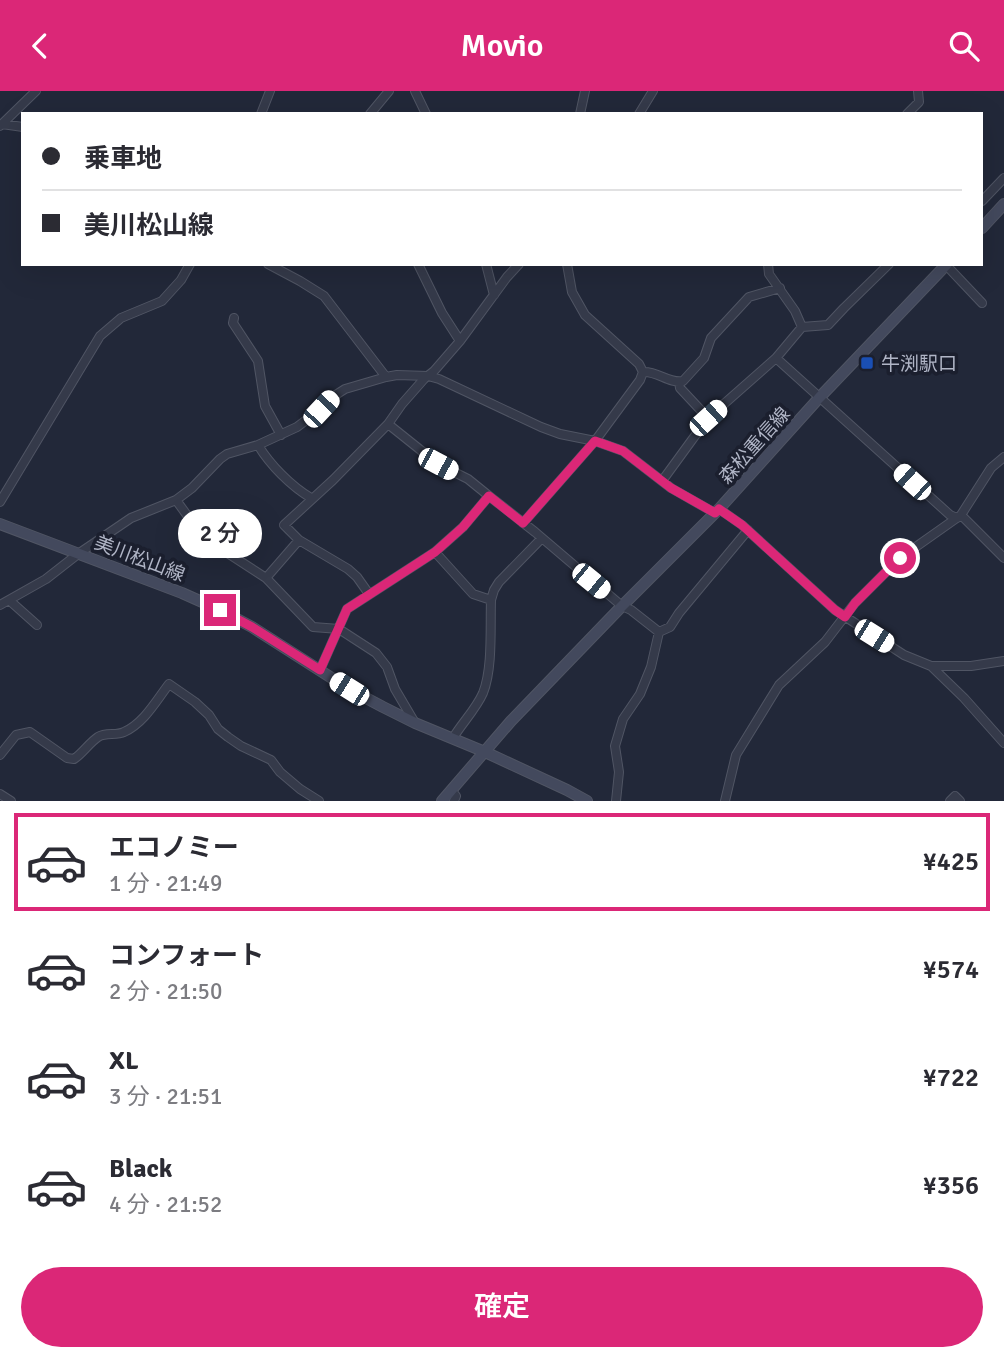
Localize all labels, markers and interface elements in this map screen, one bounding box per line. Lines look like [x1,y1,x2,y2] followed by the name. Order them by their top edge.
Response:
[461,26,543,65] text: Movio
[21,27,59,65] icon: back
[945,27,983,65] icon: search
[84,143,162,175] text: 乗車地
[84,210,214,242] text: 美川松山線
[881,352,957,376] place label: 牛渕駅口
[859,355,875,371] marker: 牛渕駅口
[299,386,344,432] car
[686,396,731,440] car
[714,402,795,489] street label: 森松重信線
[415,445,462,483] car
[890,460,935,504] car
[178,509,262,557] callout: 2 分
[200,519,240,548] text: 2 分
[91,531,188,587] street label: 美川松山線
[884,542,916,574] route start
[569,560,614,602] car
[204,594,236,626] route end
[851,616,898,656] car
[326,669,373,709] car
[25,831,88,894] icon: car
[109,832,239,864] text: エコノミー
[923,846,979,878] text: ¥425
[109,869,222,898] text: 1 分 · 21:49
[25,939,88,1002] icon: car
[109,940,264,972] text: コンフォート
[923,954,979,986] text: ¥574
[109,977,222,1006] text: 2 分 · 21:50
[109,1045,139,1077] text: XL
[25,1047,88,1110] icon: car
[923,1062,979,1094] text: ¥722
[109,1082,222,1111] text: 3 分 · 21:51
[109,1153,172,1185] text: Black
[25,1155,88,1218] icon: car
[923,1170,979,1202] text: ¥356
[109,1190,222,1219] text: 4 分 · 21:52
[21,1267,983,1347] button: 確定

